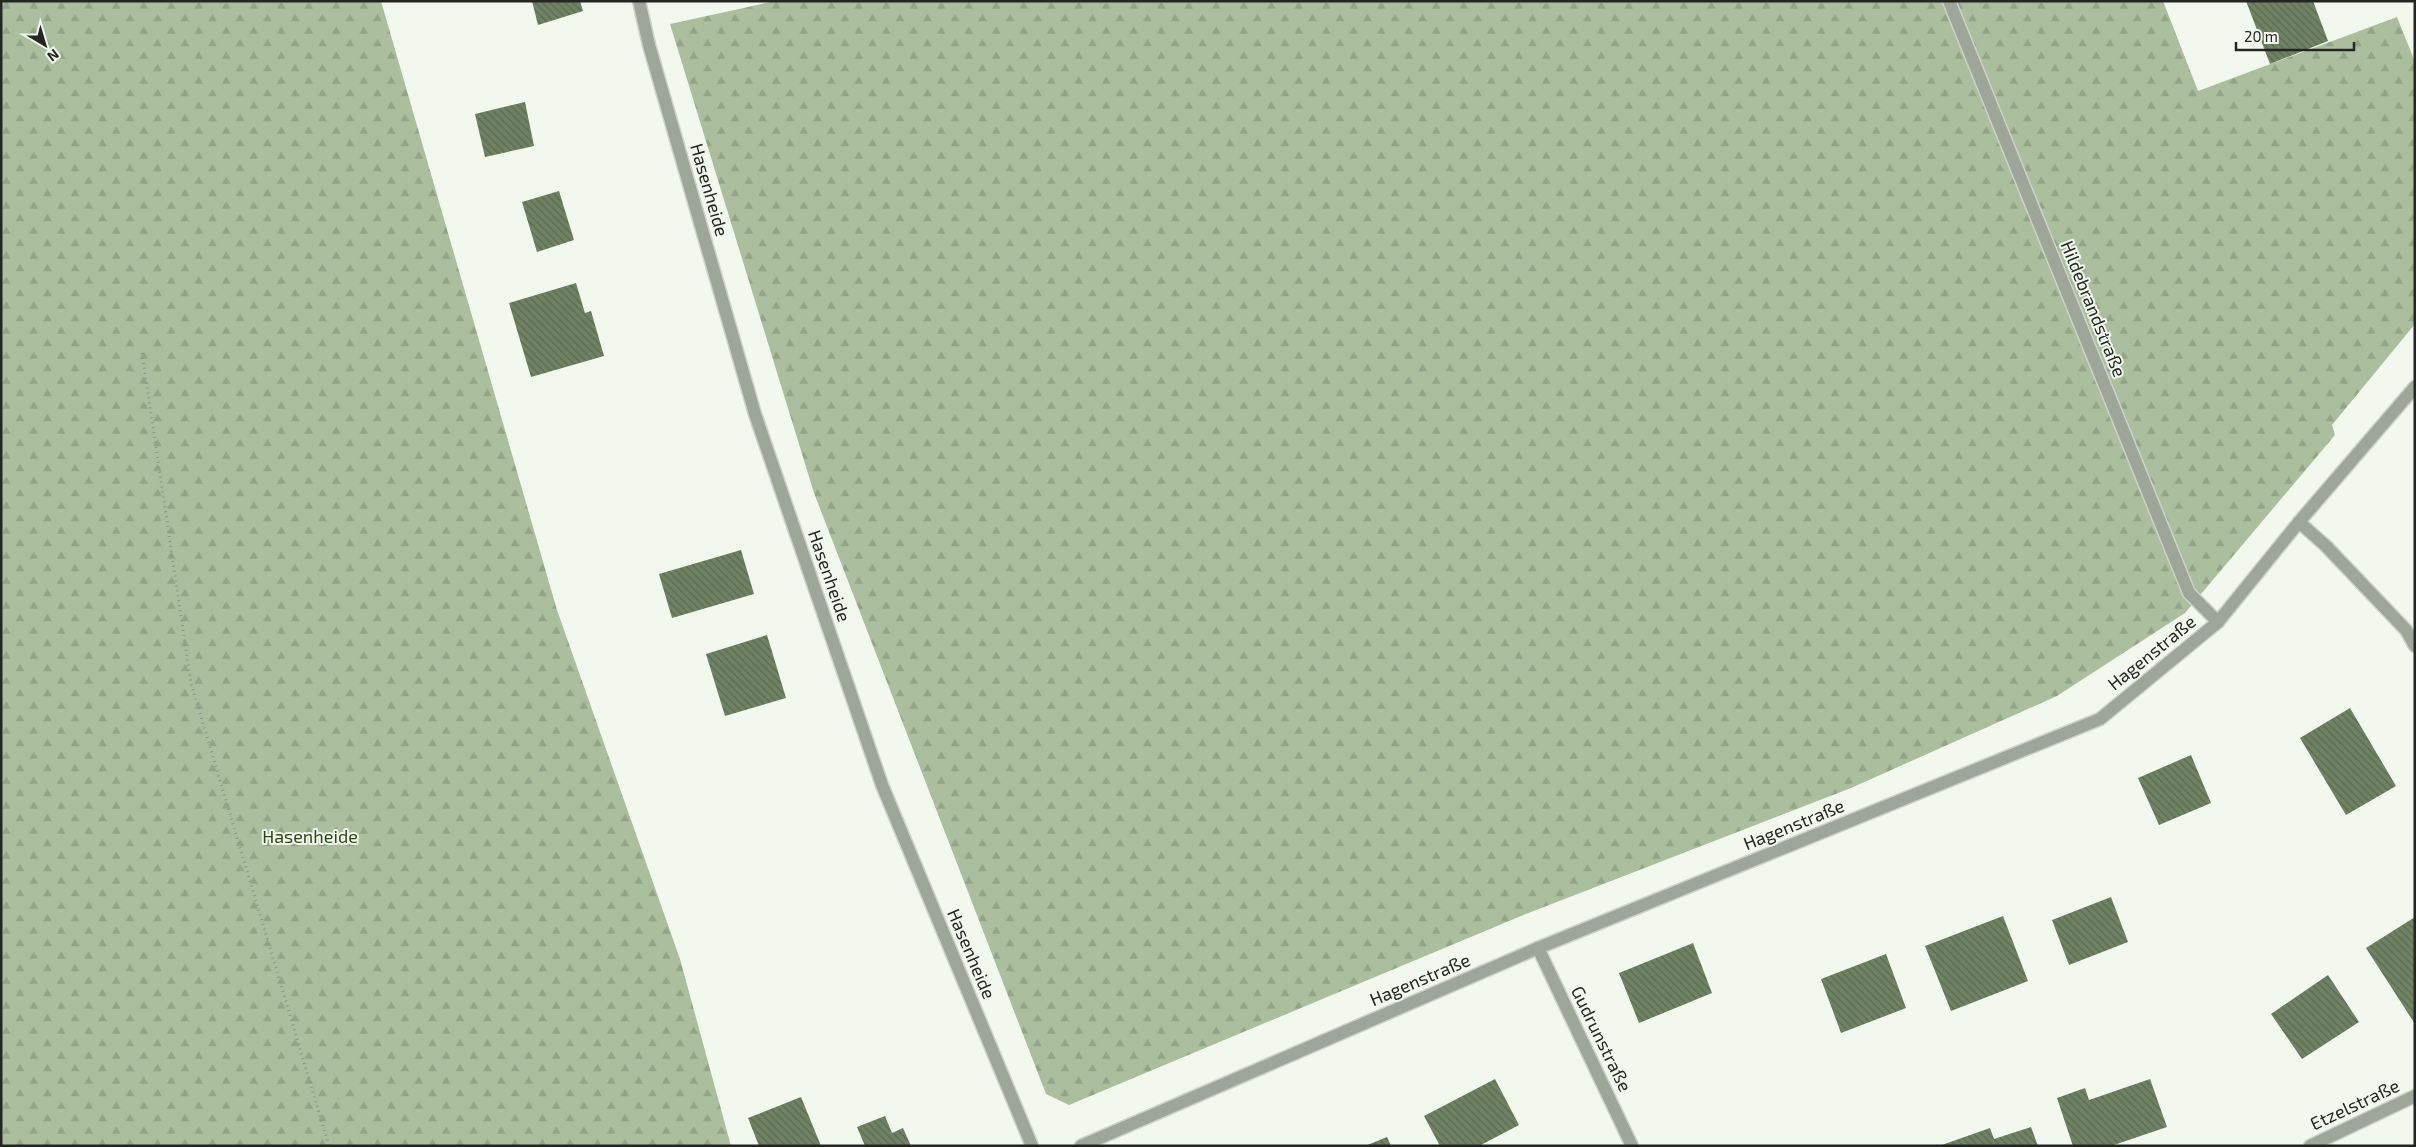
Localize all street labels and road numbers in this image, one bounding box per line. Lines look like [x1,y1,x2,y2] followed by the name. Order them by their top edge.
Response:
[686,141,734,239] street label: Hasenheide
[2057,237,2131,380] street label: Hildebrandstraße
[804,527,856,625] street label: Hasenheide
[2103,610,2200,694] street label: Hagenstraße
[1740,794,1847,854] street label: Hagenstraße
[943,905,1001,1002] street label: Hasenheide
[1366,948,1473,1010] street label: Hagenstraße
[1567,982,1637,1095] street label: Gudrunstraße
[2306,1074,2403,1134] street label: Etzelstraße

